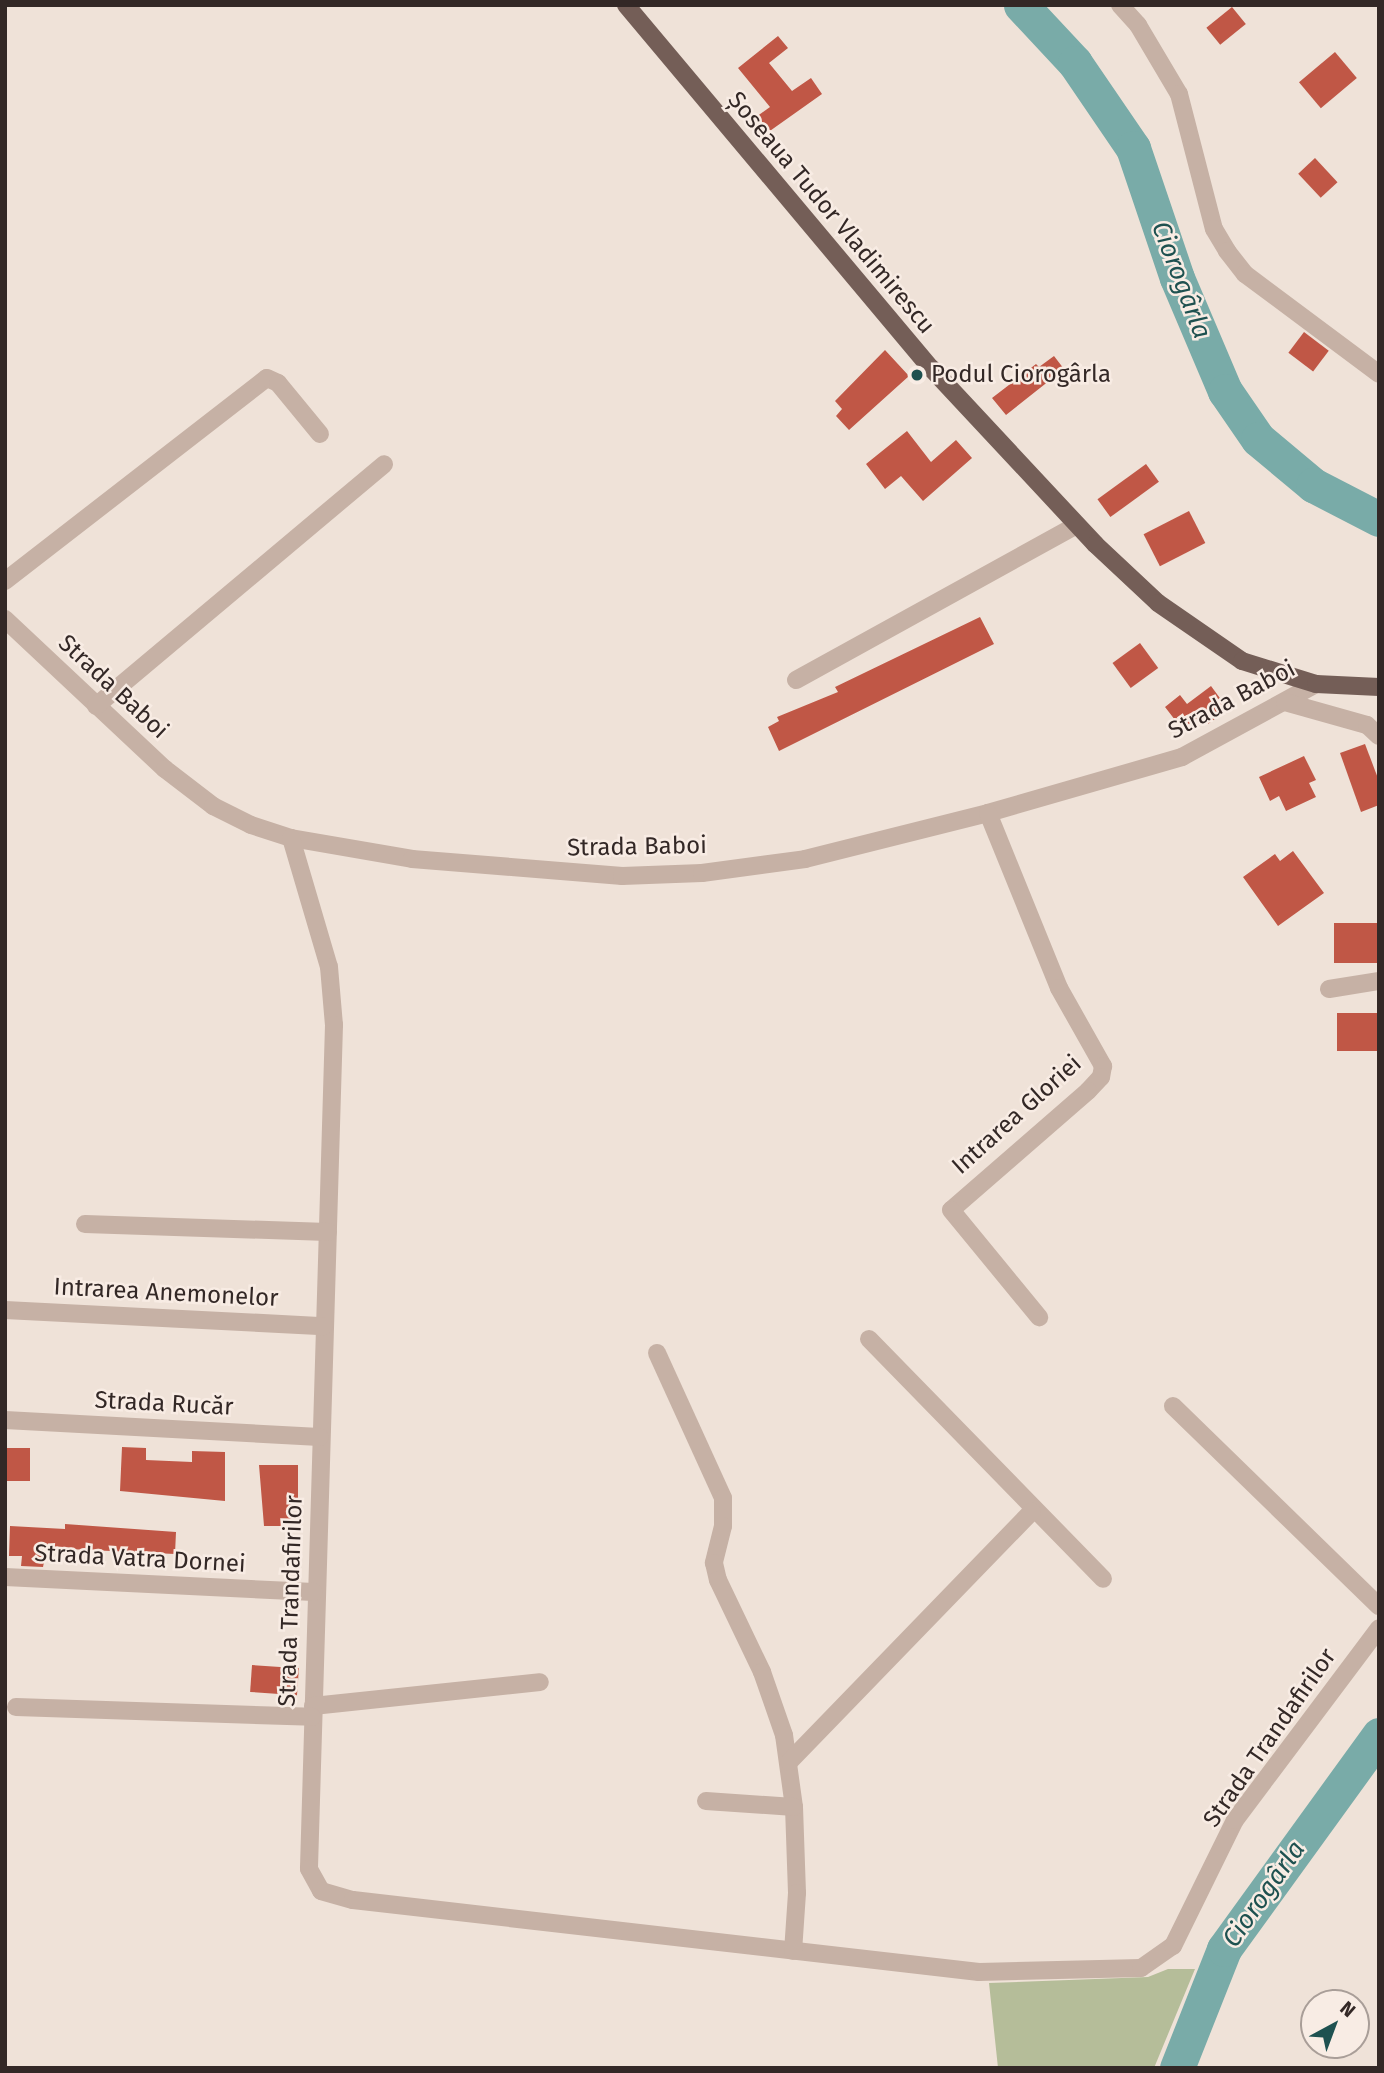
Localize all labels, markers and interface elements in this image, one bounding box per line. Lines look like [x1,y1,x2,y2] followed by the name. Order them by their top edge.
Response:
[721,86,941,340] street label: Șoseaua Tudor Vladimirescu
[1144,217,1218,343] water label: Ciorogârla
[931,361,1111,389] place label: Podul Ciorogârla
[909,367,925,383] marker: Podul Ciorogârla
[52,629,174,745] street label: Strada Baboi
[1164,654,1300,746] street label: Strada Baboi
[567,831,707,863] street label: Strada Baboi
[946,1049,1088,1181] street label: Intrarea Gloriei
[53,1273,279,1313] street label: Intrarea Anemonelor
[94,1386,234,1422] street label: Strada Rucăr
[273,1495,309,1707] street label: Strada Trandafirilor
[34,1539,246,1579] street label: Strada Vatra Dornei
[1198,1643,1342,1833] street label: Strada Trandafirilor
[1216,1835,1312,1953] water label: Ciorogârla
[1300,1989,1370,2059] north arrow
[1335,1996,1360,2022] text: N

